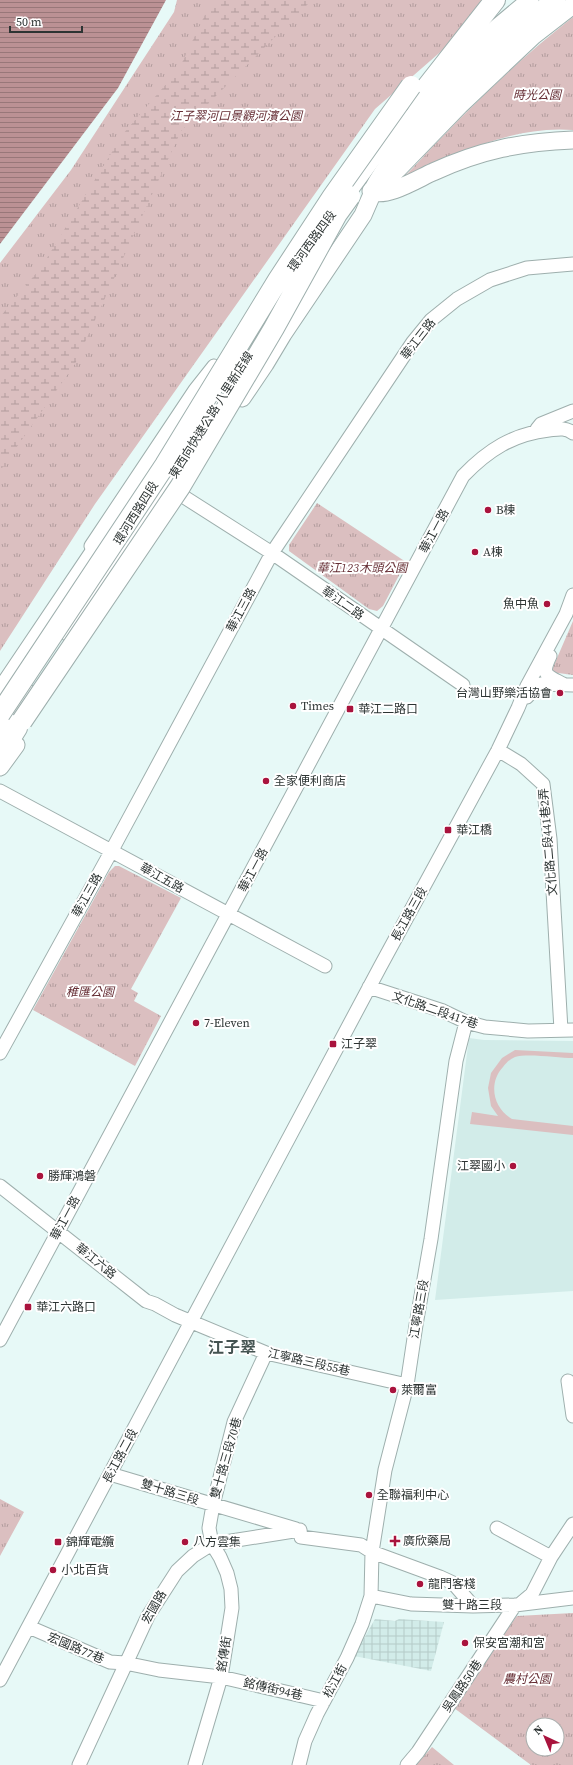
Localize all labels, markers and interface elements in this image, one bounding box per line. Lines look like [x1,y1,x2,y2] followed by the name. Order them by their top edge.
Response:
[10,8,82,34] scale bar
[16,14,42,30] text: 50 m
[513,87,563,103] park label: 時光公園
[170,108,304,124] park label: 江子翠河口景觀河濱公園
[284,207,340,275] street label: 環河西路四段
[397,315,439,363] street label: 華江三路
[165,349,257,481] street label: 東西向快速公路 八里新店線
[110,478,162,548] street label: 環河西路四段
[496,502,516,518] place label: B棟
[483,505,493,515] marker: B棟
[416,506,452,556] street label: 華江一路
[483,544,503,560] place label: A棟
[470,547,480,557] marker: A棟
[317,560,409,576] park label: 華江123木頭公園
[319,583,367,623] street label: 華江二路
[223,585,259,635] street label: 華江三路
[503,596,539,612] place label: 魚中魚
[542,599,552,609] marker: 魚中魚
[456,685,552,701] place label: 台灣山野樂活協會
[555,688,565,698] marker: 台灣山野樂活協會
[301,698,334,714] place label: Times
[288,701,298,711] marker: Times
[358,701,418,717] place label: 華江二路口
[345,704,355,714] marker: 華江二路口
[274,773,346,789] place label: 全家便利商店
[261,776,271,786] marker: 全家便利商店
[535,788,561,896] street label: 文化路二段441巷2弄
[456,822,492,838] place label: 華江橋
[443,825,453,835] marker: 華江橋
[235,845,271,895] street label: 華江一路
[137,859,187,897] street label: 華江五路
[68,870,106,920] street label: 華江三路
[387,884,431,944] street label: 長江路三段
[66,984,116,1000] park label: 稚匯公園
[390,988,480,1032] street label: 文化路二段417巷
[204,1015,250,1031] place label: 7-Eleven
[191,1018,201,1028] marker: 7-Eleven
[341,1036,377,1052] place label: 江子翠
[328,1039,338,1049] marker: 江子翠
[457,1158,505,1174] place label: 江翠國小
[508,1161,518,1171] marker: 江翠國小
[48,1168,96,1184] place label: 勝輝鴻磐
[35,1171,45,1181] marker: 勝輝鴻磐
[47,1193,83,1243] street label: 華江一路
[72,1240,120,1282] street label: 華江六路
[406,1278,432,1340] street label: 江寧路三段
[36,1299,96,1315] place label: 華江六路口
[23,1302,33,1312] marker: 華江六路口
[208,1336,256,1358] district label: 江子翠
[266,1345,352,1379] street label: 江寧路三段55巷
[401,1382,437,1398] place label: 萊爾富
[388,1385,398,1395] marker: 萊爾富
[207,1415,245,1501] street label: 雙十路三段70巷
[99,1426,141,1486] street label: 長江路二段
[139,1476,201,1508] street label: 雙十路三段
[377,1487,449,1503] place label: 全聯福利中心
[364,1490,374,1500] marker: 全聯福利中心
[403,1533,451,1549] place label: 廣欣藥局
[66,1534,114,1550] place label: 錦輝電纜
[193,1534,241,1550] place label: 八方雲集
[390,1536,400,1546] marker: 廣欣藥局
[53,1537,63,1547] marker: 錦輝電纜
[180,1537,190,1547] marker: 八方雲集
[61,1562,109,1578] place label: 小北百貨
[48,1565,58,1575] marker: 小北百貨
[428,1576,476,1592] place label: 龍門客棧
[415,1579,425,1589] marker: 龍門客棧
[138,1587,170,1627] street label: 宏國路
[442,1597,502,1613] street label: 雙十路三段
[45,1629,107,1667] street label: 宏國路77巷
[213,1635,235,1673] street label: 銘傳街
[473,1635,545,1651] place label: 保安宮潮和宮
[460,1638,470,1648] marker: 保安宮潮和宮
[439,1657,485,1715] street label: 吳鳳路50巷
[319,1661,351,1701] street label: 松江街
[503,1671,553,1687] park label: 農村公園
[242,1674,304,1704] street label: 銘傳街94巷
[525,1717,565,1757] north arrow
[530,1722,546,1738] text: N

